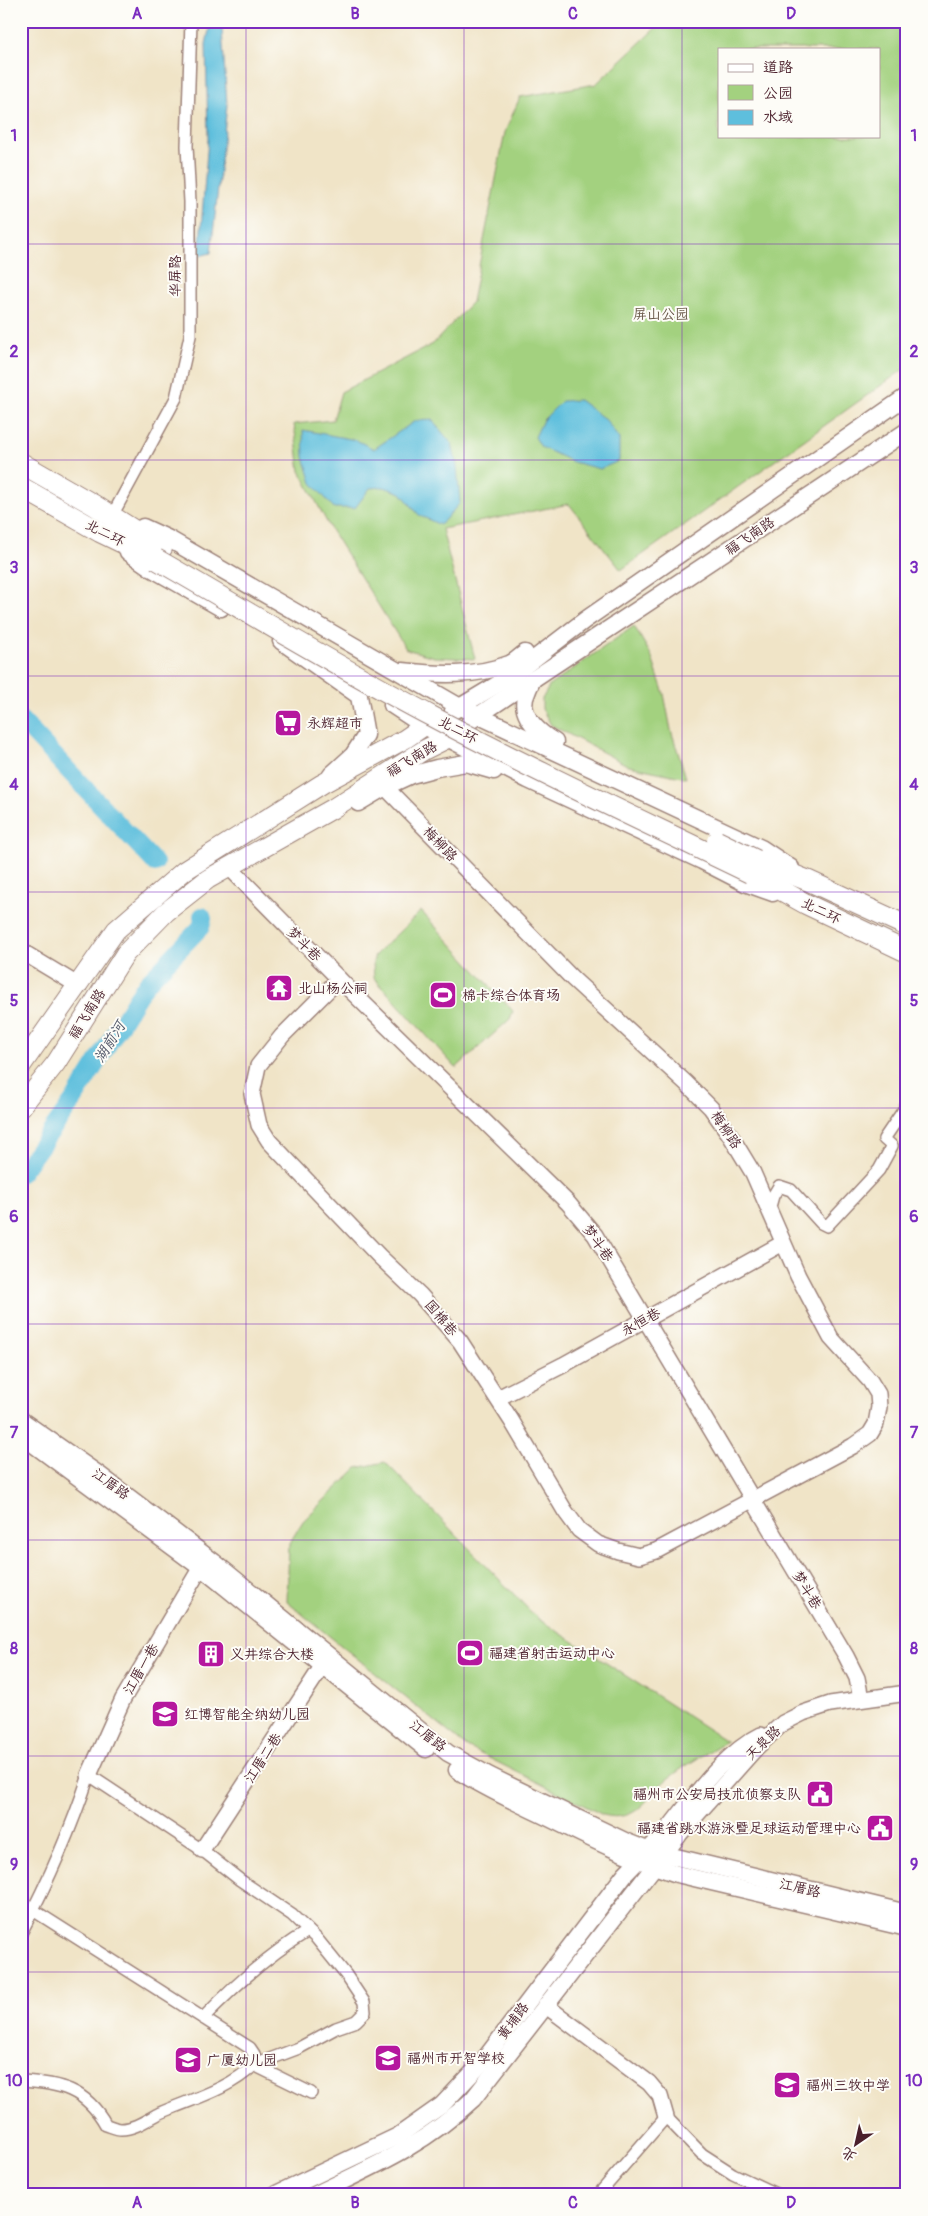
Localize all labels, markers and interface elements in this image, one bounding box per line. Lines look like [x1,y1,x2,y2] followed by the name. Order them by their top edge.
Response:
[132,4,143,24] text: A
[350,4,360,24] text: B
[568,4,578,24] text: C
[786,4,796,24] text: D
[718,48,880,138] legend
[763,58,793,77] text: 道路
[763,84,793,103] text: 公园
[763,108,793,127] text: 水域
[11,126,17,146] text: 1
[911,126,917,146] text: 1
[167,255,184,297] street label: 华屏路
[633,306,689,323] park label: 屏山公园
[10,342,19,362] text: 2
[910,342,919,362] text: 2
[722,513,778,559] street label: 福飞南路
[82,516,128,550] street label: 北二环
[10,558,19,578] text: 3
[910,558,919,578] text: 3
[273,708,303,738] supermarket icon: 永辉超市
[435,713,481,747] street label: 北二环
[307,715,363,732] place label: 永辉超市
[384,737,440,781] street label: 福飞南路
[9,775,19,795] text: 4
[909,775,919,795] text: 4
[419,823,461,865] street label: 梅柳路
[798,894,844,928] street label: 北二环
[283,923,326,966] street label: 梦斗巷
[264,973,294,1003] temple icon: 北山杨公祠
[298,980,368,997] place label: 北山杨公祠
[428,980,458,1010] sports icon: 棉卡综合体育场
[65,986,109,1042] street label: 福飞南路
[462,987,560,1004] place label: 棉卡综合体育场
[10,991,19,1011] text: 5
[910,991,919,1011] text: 5
[90,1015,132,1066] water label: 湖前河
[707,1108,745,1152] street label: 梅柳路
[9,1207,19,1227] text: 6
[909,1207,919,1227] text: 6
[579,1221,618,1266] street label: 梦斗巷
[421,1296,462,1340] street label: 国棉巷
[619,1304,664,1340] street label: 永恒巷
[10,1423,19,1443] text: 7
[910,1423,919,1443] text: 7
[89,1465,133,1503] street label: 江厝路
[789,1568,826,1613] street label: 梦斗巷
[455,1638,485,1668] sports icon: 福建省射击运动中心
[10,1639,18,1659] text: 8
[196,1639,226,1669] building icon: 义井综合大楼
[910,1639,918,1659] text: 8
[120,1640,163,1697] street label: 江厝一巷
[489,1645,615,1662] place label: 福建省射击运动中心
[230,1646,314,1663] place label: 义井综合大楼
[150,1699,180,1729] school or university icon: 红博智能全纳幼儿园
[184,1706,310,1723] place label: 红博智能全纳幼儿园
[406,1716,450,1756] street label: 江厝路
[742,1722,784,1764] street label: 天泉路
[241,1729,286,1786] street label: 江厝二巷
[805,1779,835,1809] public building icon: 福州市公安局技术侦察支队
[633,1786,801,1803] place label: 福州市公安局技术侦察支队
[865,1813,895,1843] public building icon: 福建省跳水游泳暨足球运动管理中心
[637,1820,861,1837] place label: 福建省跳水游泳暨足球运动管理中心
[10,1855,18,1875] text: 9
[910,1855,918,1875] text: 9
[778,1875,822,1901] street label: 江厝路
[494,1999,532,2043] street label: 黄埔路
[373,2043,403,2073] school or university icon: 福州市开智学校
[173,2045,203,2075] school or university icon: 广厦幼儿园
[407,2050,505,2067] place label: 福州市开智学校
[207,2052,277,2069] place label: 广厦幼儿园
[772,2070,802,2100] school or university icon: 福州三牧中学
[5,2071,23,2091] text: 10
[905,2071,923,2091] text: 10
[806,2077,890,2094] place label: 福州三牧中学
[830,2118,880,2168] north arrow
[838,2143,860,2165] text: 北
[132,2193,143,2213] text: A
[350,2193,360,2213] text: B
[568,2193,578,2213] text: C
[786,2193,796,2213] text: D

